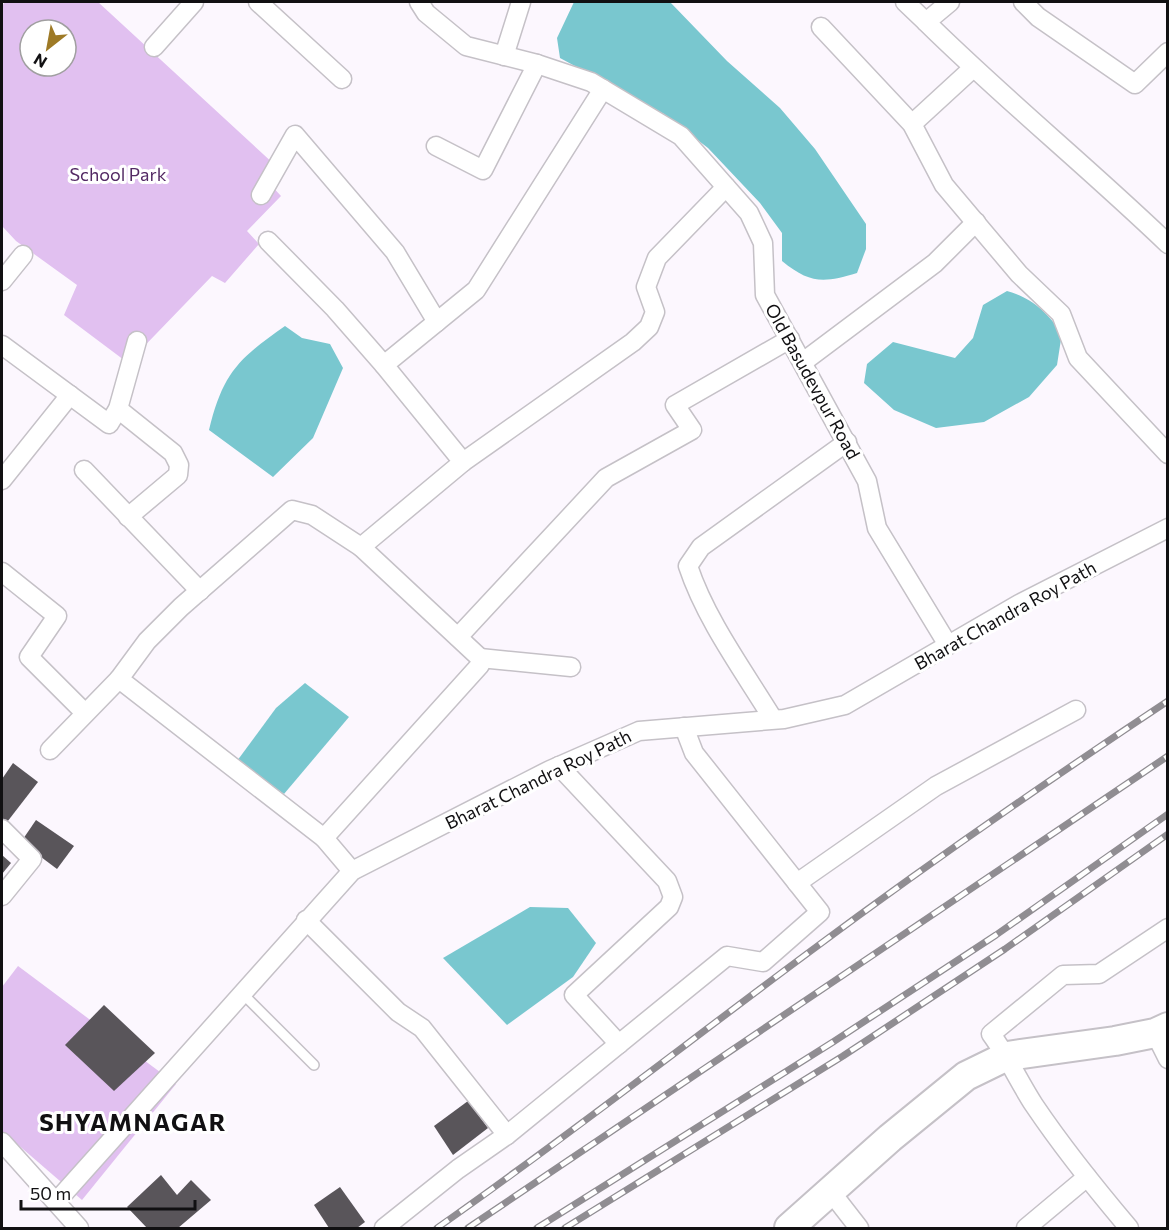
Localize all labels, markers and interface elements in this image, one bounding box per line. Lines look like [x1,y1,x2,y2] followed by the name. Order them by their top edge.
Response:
[18,18,78,78] north arrow
[30,50,50,73] text: N
[70,163,167,185] park label: School Park
[761,299,865,463] street label: Old Basudevpur Road
[910,556,1100,674] street label: Bharat Chandra Roy Path
[441,724,635,834] street label: Bharat Chandra Roy Path
[39,1107,227,1136] district label: SHYAMNAGAR
[21,1173,195,1211] scale bar
[30,1182,71,1204] text: 50 m

